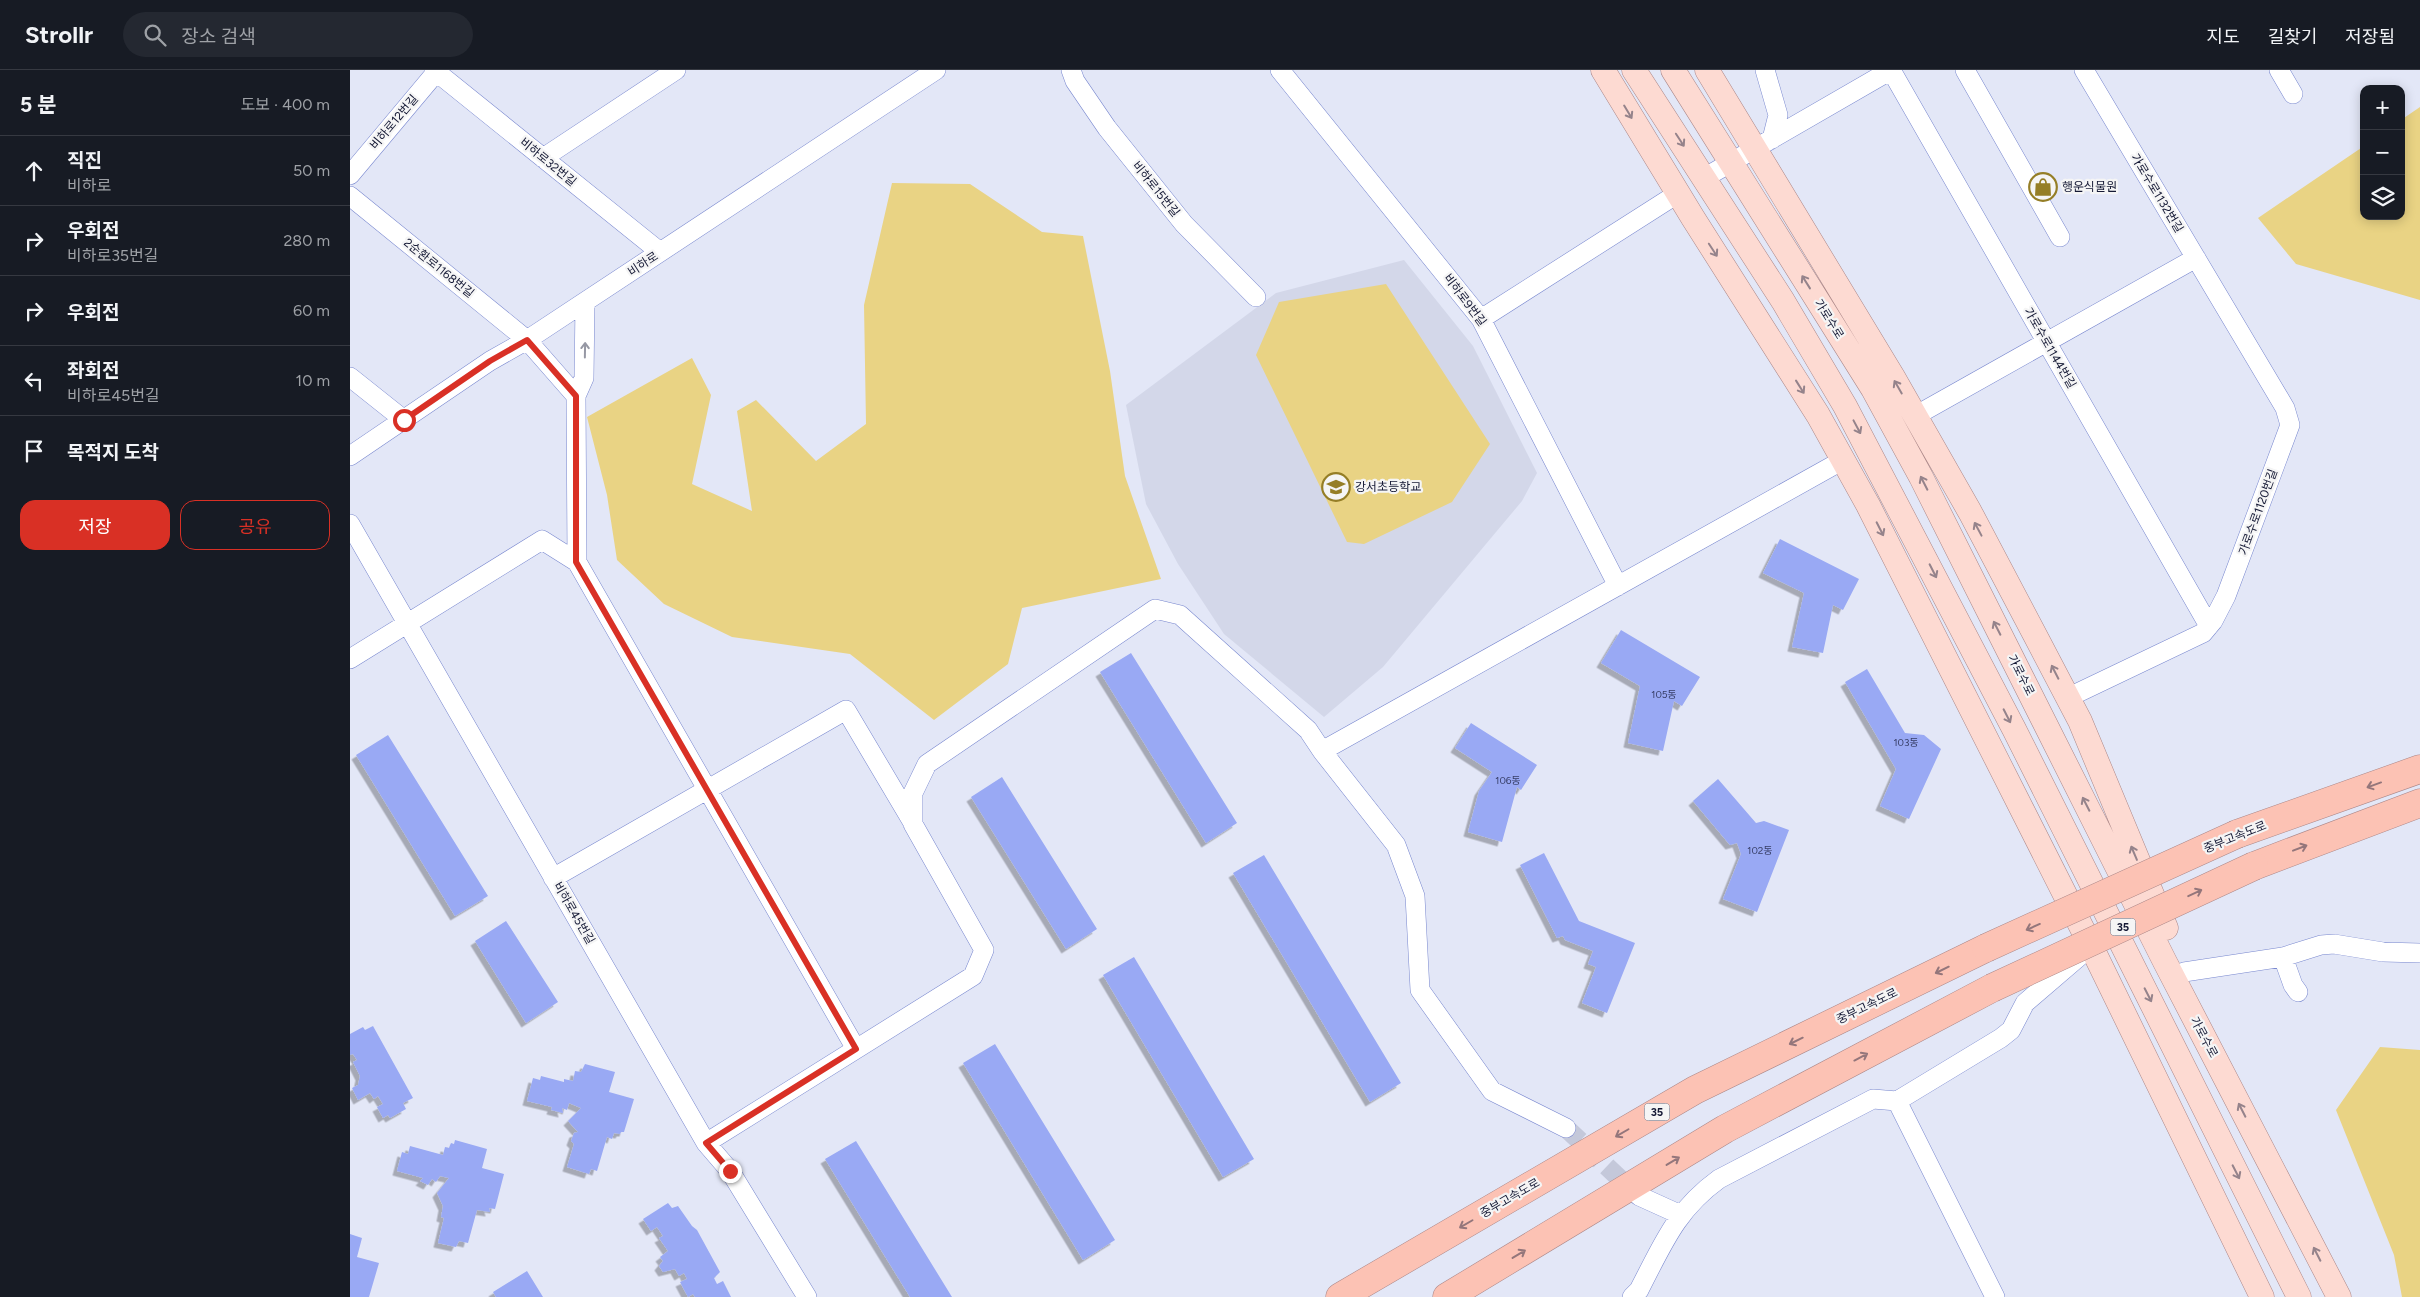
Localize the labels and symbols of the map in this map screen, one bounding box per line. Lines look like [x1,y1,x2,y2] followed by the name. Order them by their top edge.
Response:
[367,92,421,152] street label: 비하로12번길
[1623,104,1633,118] one-way arrow
[1675,133,1685,147] one-way arrow
[517,135,579,189] street label: 비하로32번길
[2128,151,2186,235] street label: 가로수로1132번길
[1129,159,1183,219] street label: 비하로15번길
[2028,172,2058,202] shop icon: 행운식물원
[2062,180,2117,194] place label: 행운식물원
[401,236,477,300] street label: 2순환로1168번길
[1708,243,1718,257] one-way arrow
[625,249,661,279] street label: 비하로
[1441,271,1489,329] street label: 비하로9번길
[1801,276,1811,290] one-way arrow
[1811,297,1847,341] street label: 가로수로
[2021,305,2079,391] street label: 가로수로1144번길
[580,342,590,358] one-way arrow
[1796,380,1806,394] one-way arrow
[1893,381,1903,395] one-way arrow
[393,409,416,432] route start
[1852,420,1862,435] one-way arrow
[2236,467,2280,557] street label: 가로수로1120번길
[1321,472,1351,502] school or university icon: 강서초등학교
[1919,475,1929,490] one-way arrow
[1355,480,1421,494] place label: 강서초등학교
[1875,521,1885,536] one-way arrow
[1973,522,1983,536] one-way arrow
[1929,563,1938,578] one-way arrow
[1992,621,2001,636] one-way arrow
[2005,652,2037,698] street label: 가로수로
[2049,665,2059,680] one-way arrow
[1651,688,1677,701] house number: 105동
[2002,708,2012,723] one-way arrow
[1893,736,1919,749] house number: 103동
[1495,774,1521,787] house number: 106동
[2367,781,2382,790] one-way arrow
[2081,797,2090,812] one-way arrow
[2202,818,2268,856] street label: 중부고속도로
[2292,843,2307,853] one-way arrow
[1747,844,1773,857] house number: 102동
[2129,846,2139,861] one-way arrow
[551,879,597,947] street label: 비하로45번길
[2187,888,2202,898] one-way arrow
[2110,919,2136,936] road number: 35
[2026,923,2041,932] one-way arrow
[1935,966,1950,975] one-way arrow
[1834,985,1900,1027] street label: 중부고속도로
[2143,988,2153,1003] one-way arrow
[2187,1014,2221,1060] street label: 가로수로
[1789,1037,1804,1046] one-way arrow
[1853,1052,1868,1061] one-way arrow
[2237,1102,2247,1117] one-way arrow
[1644,1104,1670,1120] road number: 35
[1614,1128,1629,1138] one-way arrow
[1665,1155,1679,1165] one-way arrow
[719,1160,742,1183] route end
[2232,1164,2241,1179] one-way arrow
[1478,1175,1542,1221] street label: 중부고속도로
[1459,1219,1474,1229] one-way arrow
[2312,1247,2321,1262] one-way arrow
[1511,1248,1525,1258] one-way arrow

